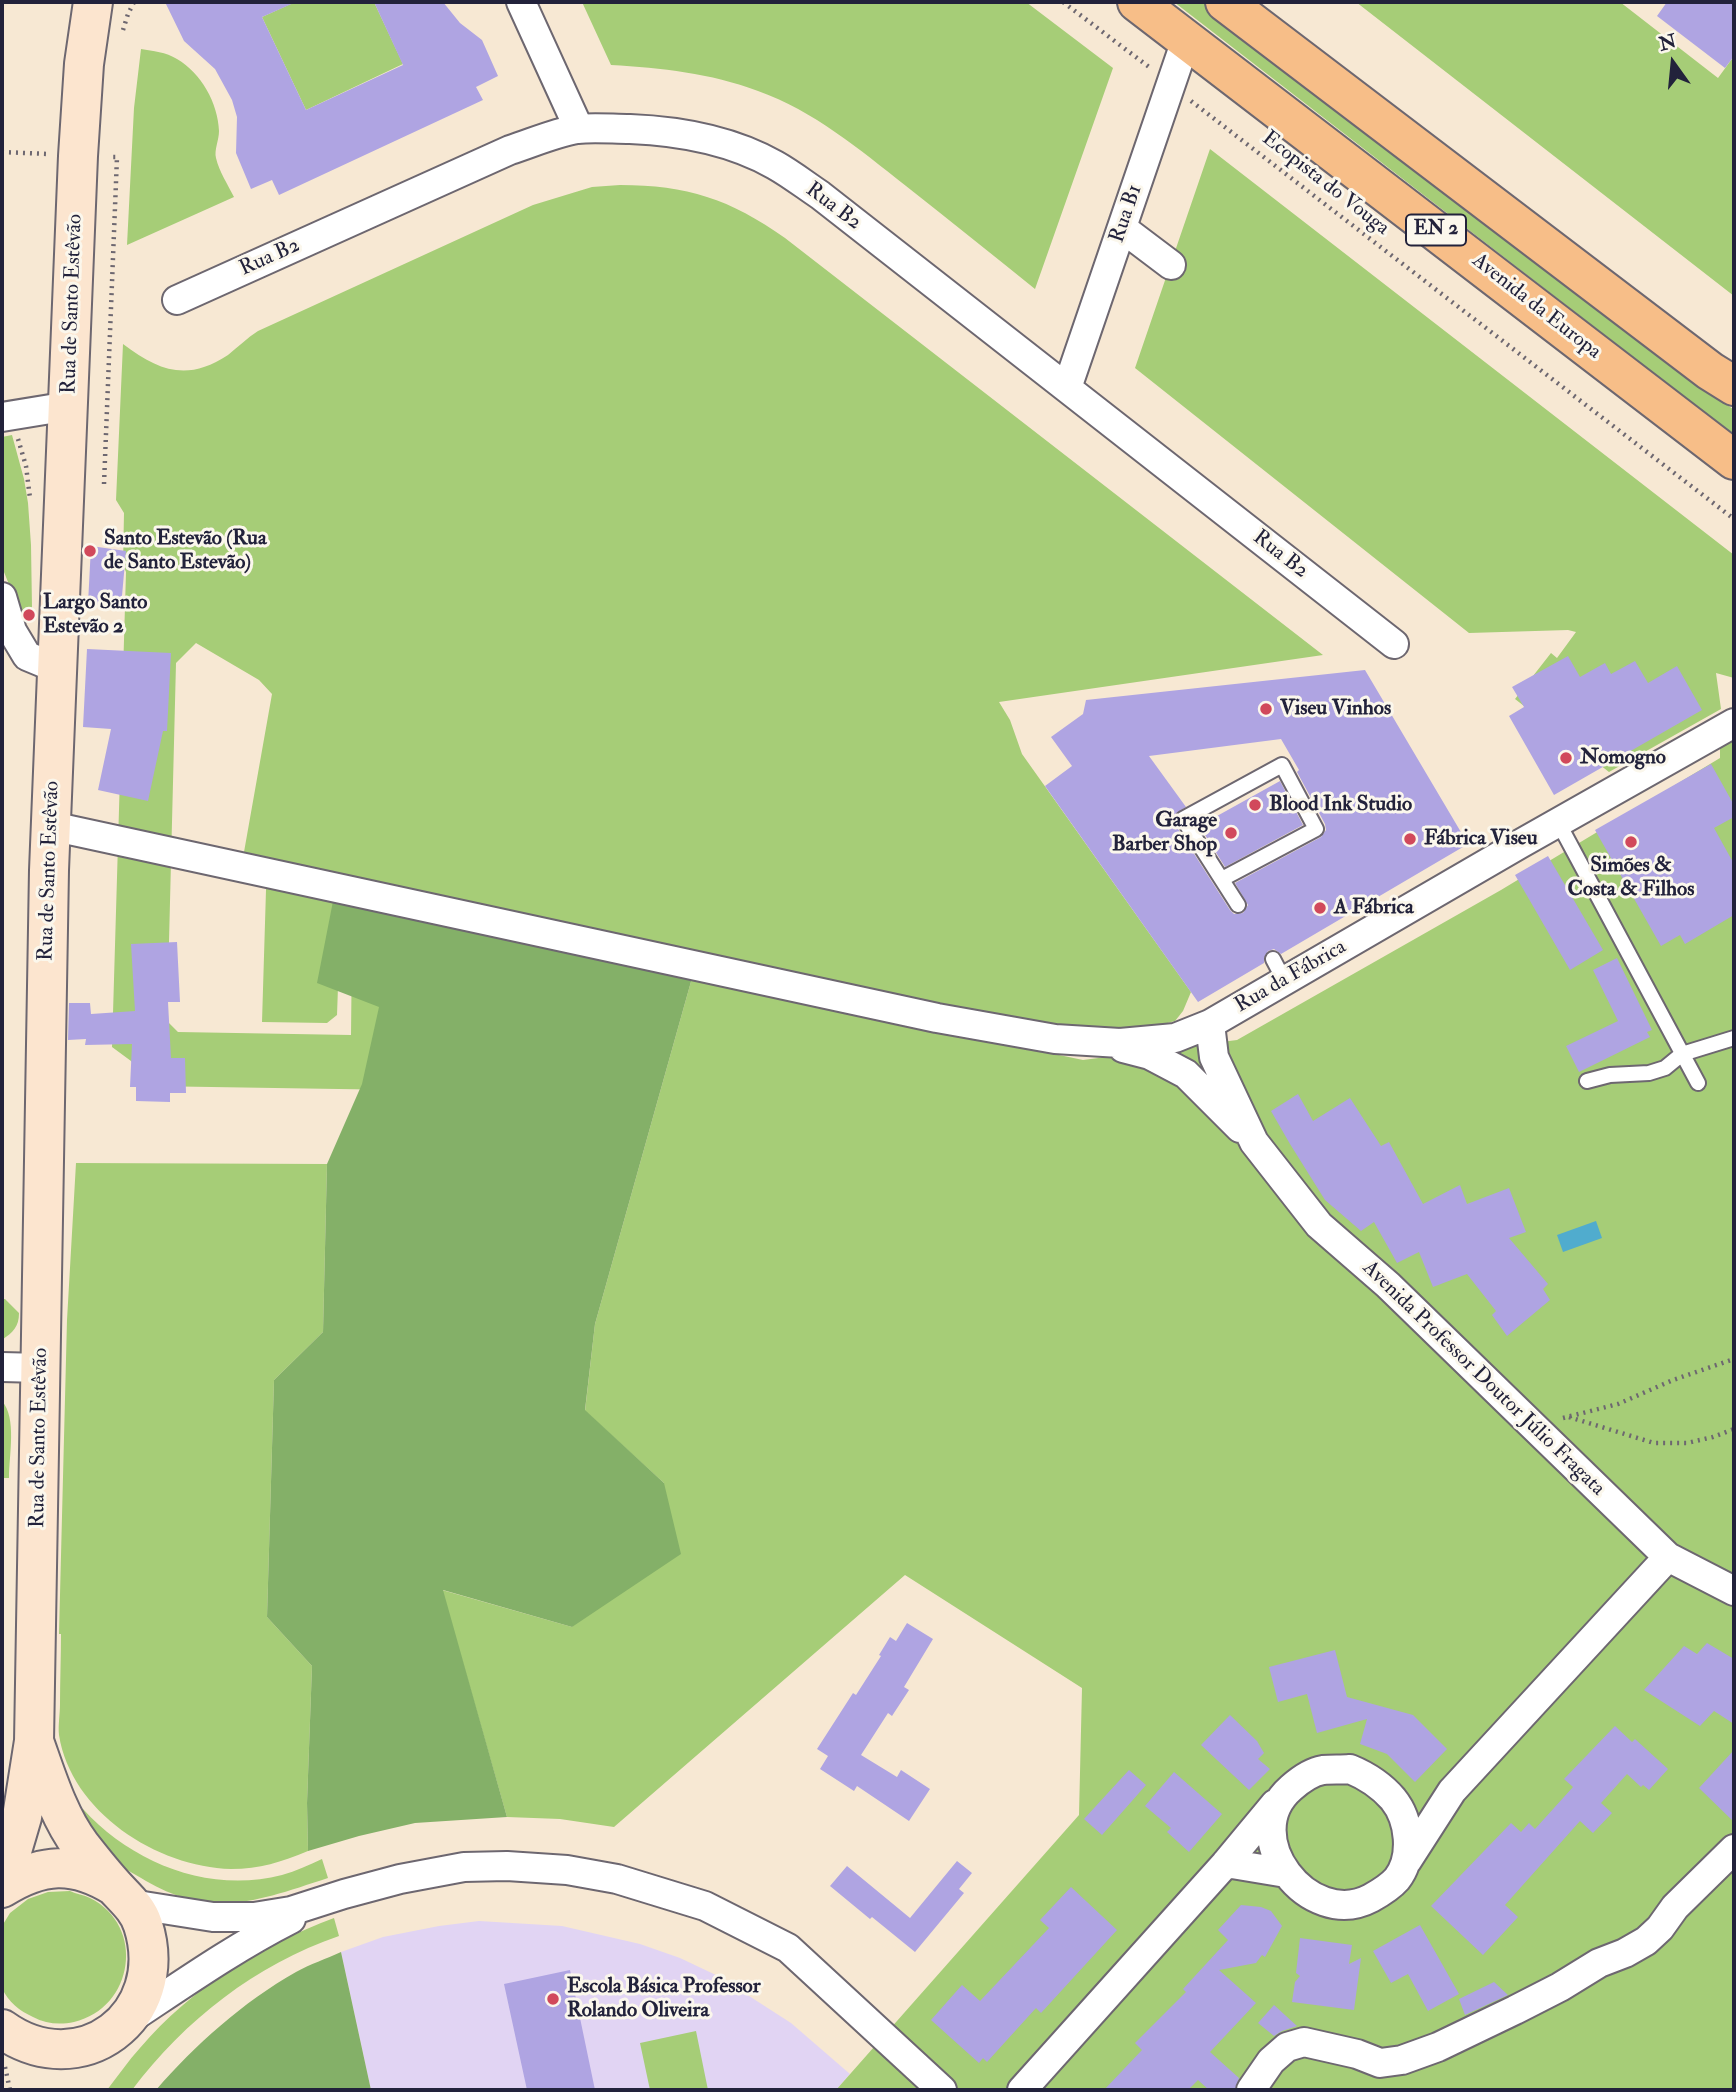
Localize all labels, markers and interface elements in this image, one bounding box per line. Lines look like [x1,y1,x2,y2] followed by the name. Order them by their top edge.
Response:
[1638,28,1708,98] north arrow
[1656,29,1679,57] text: N
[1256,126,1394,242] street label: Ecopista do Vouga
[800,178,866,236] street label: Rua B2
[1105,182,1149,246] street label: Rua B1
[57,214,89,394] street label: Rua de Santo Estêvão
[1406,214,1466,246] road number: EN 2
[236,234,304,282] street label: Rua B2
[1467,249,1605,365] street label: Avenida da Europa
[104,526,267,576] place label: Santo Estevão (Rua de Santo Estevão)
[1247,526,1313,584] street label: Rua B2
[82,543,98,559] marker: Santo Estevão (Rua de Santo Estevão)
[43,590,147,640] place label: Largo Santo Estevão 2
[21,607,37,623] marker: Largo Santo Estevão 2
[1280,696,1391,722] place label: Viseu Vinhos
[1258,701,1274,717] marker: Viseu Vinhos
[1580,745,1666,771] place label: Nomogno
[1558,750,1574,766] marker: Nomogno
[34,781,66,961] street label: Rua de Santo Estêvão
[1269,792,1412,818] place label: Blood Ink Studio
[1247,797,1263,813] marker: Blood Ink Studio
[1112,808,1217,858] place label: Garage Barber Shop
[1223,825,1239,841] marker: Garage Barber Shop
[1424,826,1538,852] place label: Fábrica Viseu
[1402,831,1418,847] marker: Fábrica Viseu
[1623,834,1639,850] marker: Simões & Costa & Filhos
[1568,853,1694,903] place label: Simões & Costa & Filhos
[1334,895,1414,921] place label: A Fábrica
[1312,900,1328,916] marker: A Fábrica
[1231,935,1351,1019] street label: Rua da Fábrica
[1357,1256,1609,1502] street label: Avenida Professor Doutor Júlio Fragata
[26,1348,54,1528] street label: Rua de Santo Estêvão
[567,1974,761,2024] place label: Escola Básica Professor Rolando Oliveira
[545,1991,561,2007] marker: Escola Básica Professor Rolando Oliveira

